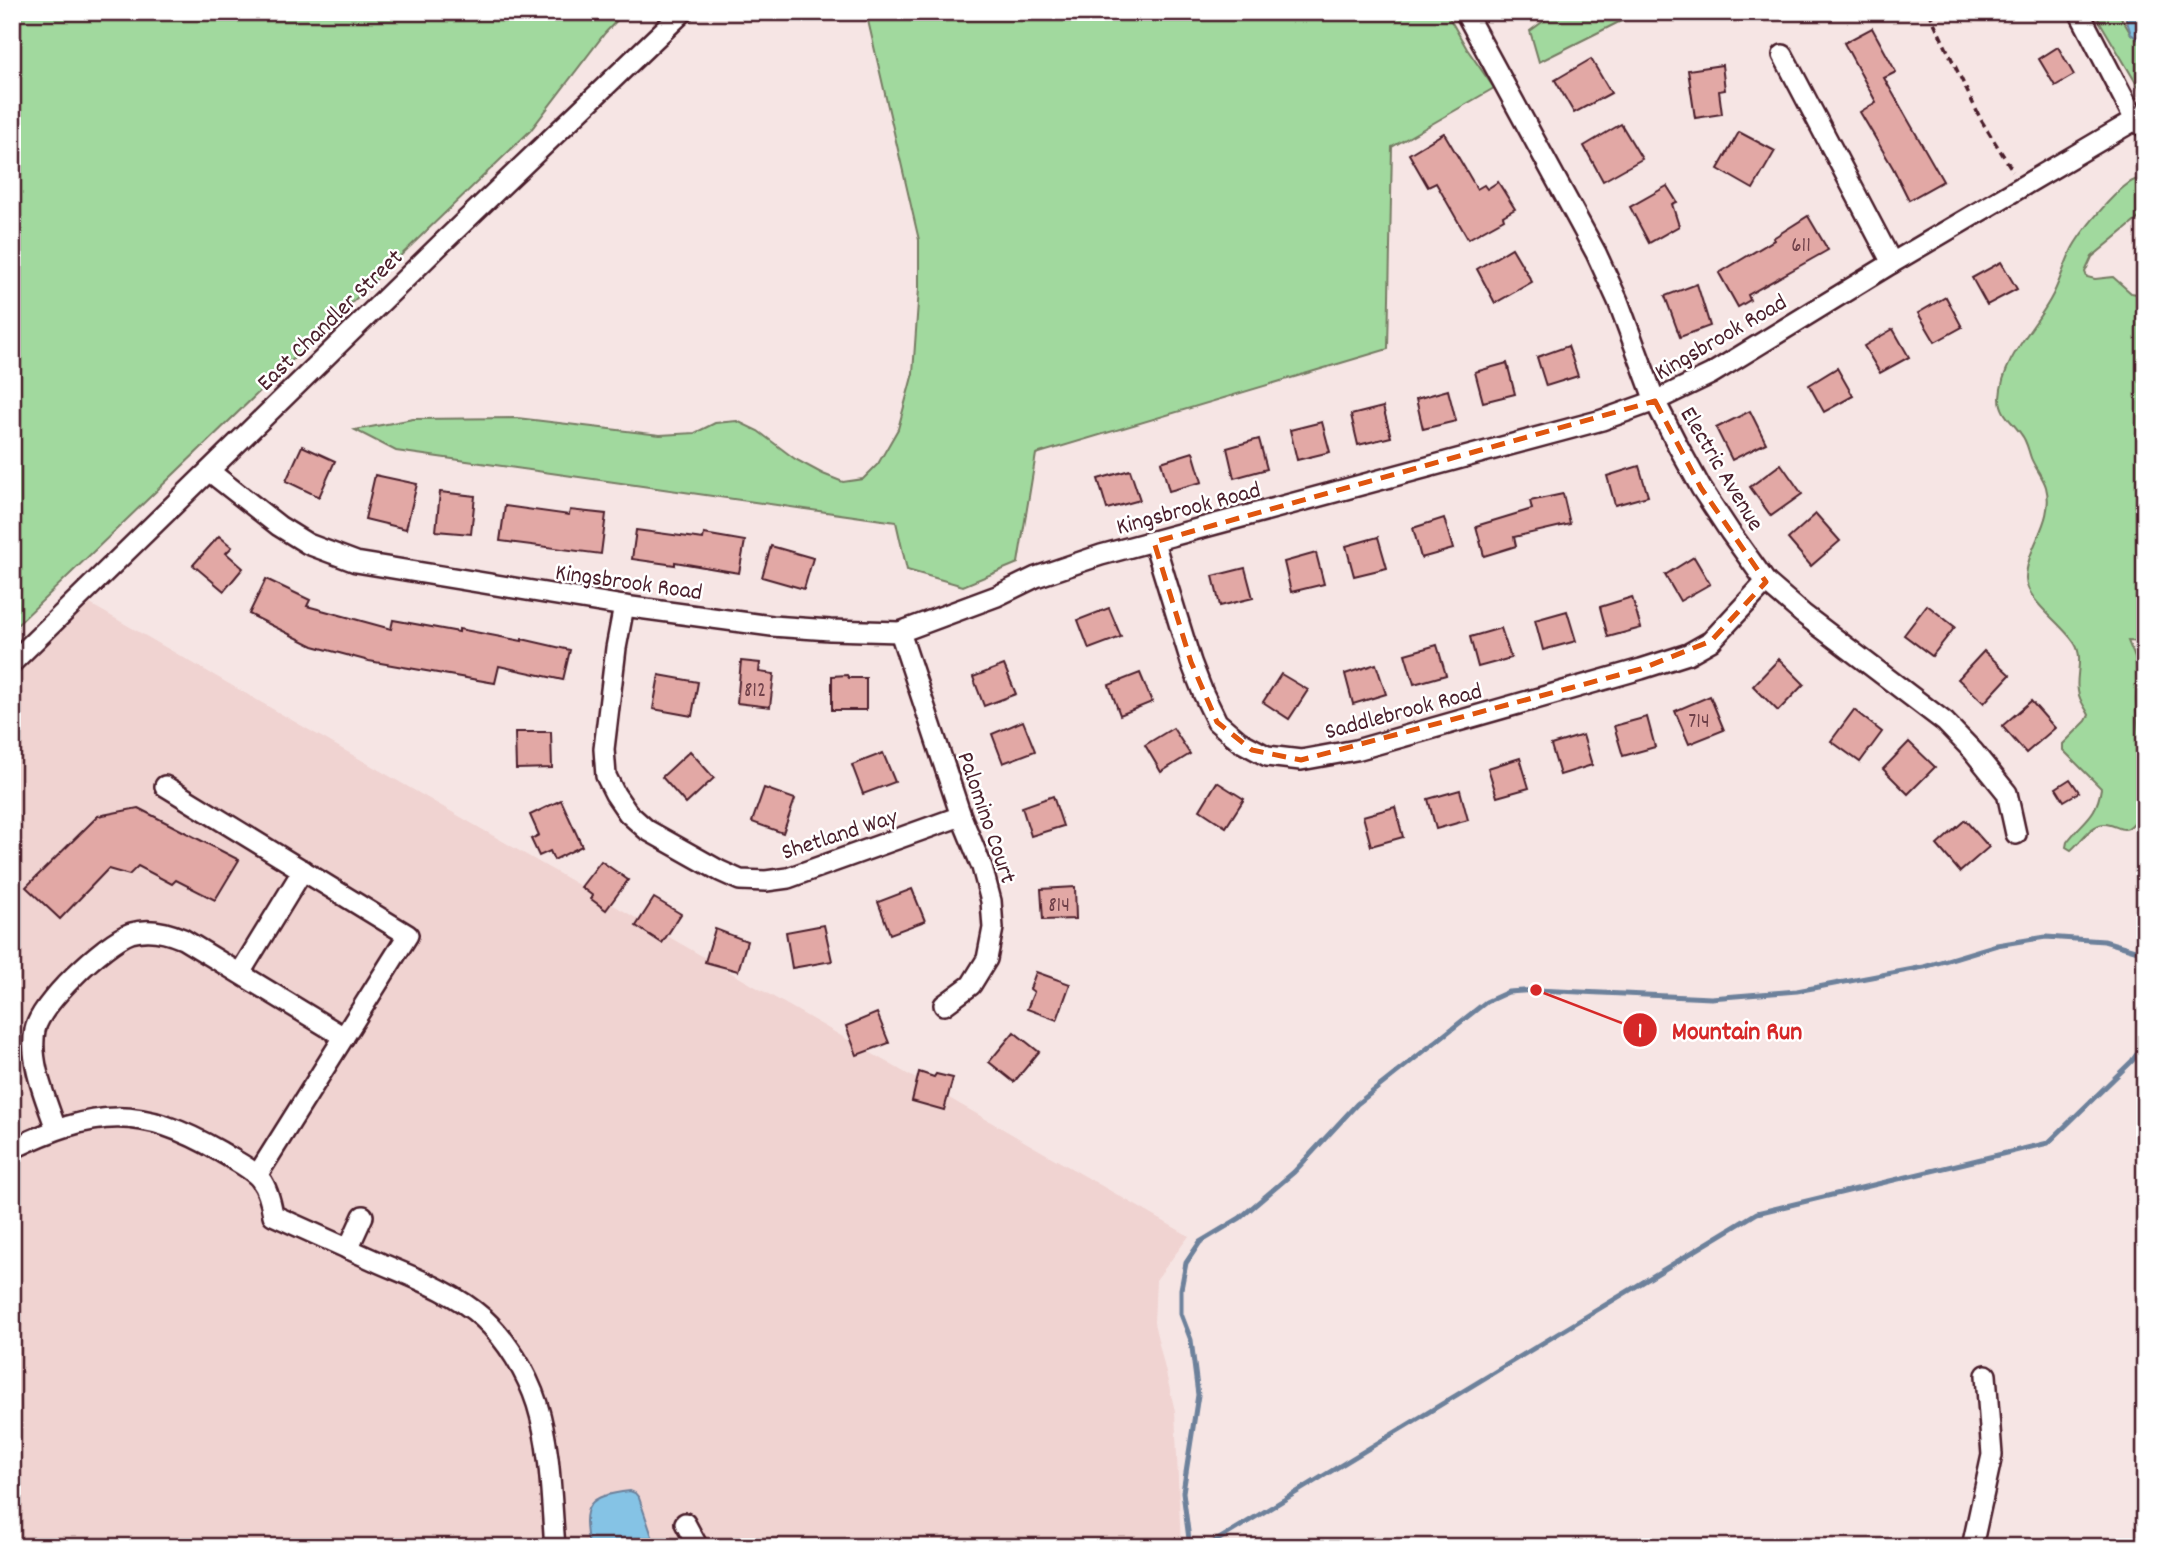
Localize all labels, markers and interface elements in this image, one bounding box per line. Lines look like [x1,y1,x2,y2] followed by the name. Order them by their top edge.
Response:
[1791,232,1811,262] house number: 611
[250,242,412,400] street label: East Chandler Street
[1649,287,1794,390] street label: Kingsbrook Road
[1670,401,1771,538] street label: Electric Avenue
[1113,474,1265,545] street label: Kingsbrook Road
[553,557,704,611] street label: Kingsbrook Road
[1321,676,1486,750] street label: Saddlebrook Road
[744,677,766,707] house number: 812
[1688,708,1710,738] house number: 714
[947,748,1024,889] street label: Palomino Court
[777,801,904,871] street label: Shetland Way
[1048,892,1070,922] house number: 814
[1623,1007,1816,1054] callout: Mountain Run
[1672,1015,1802,1052] text: Mountain Run
[1638,1018,1642,1048] text: 1

